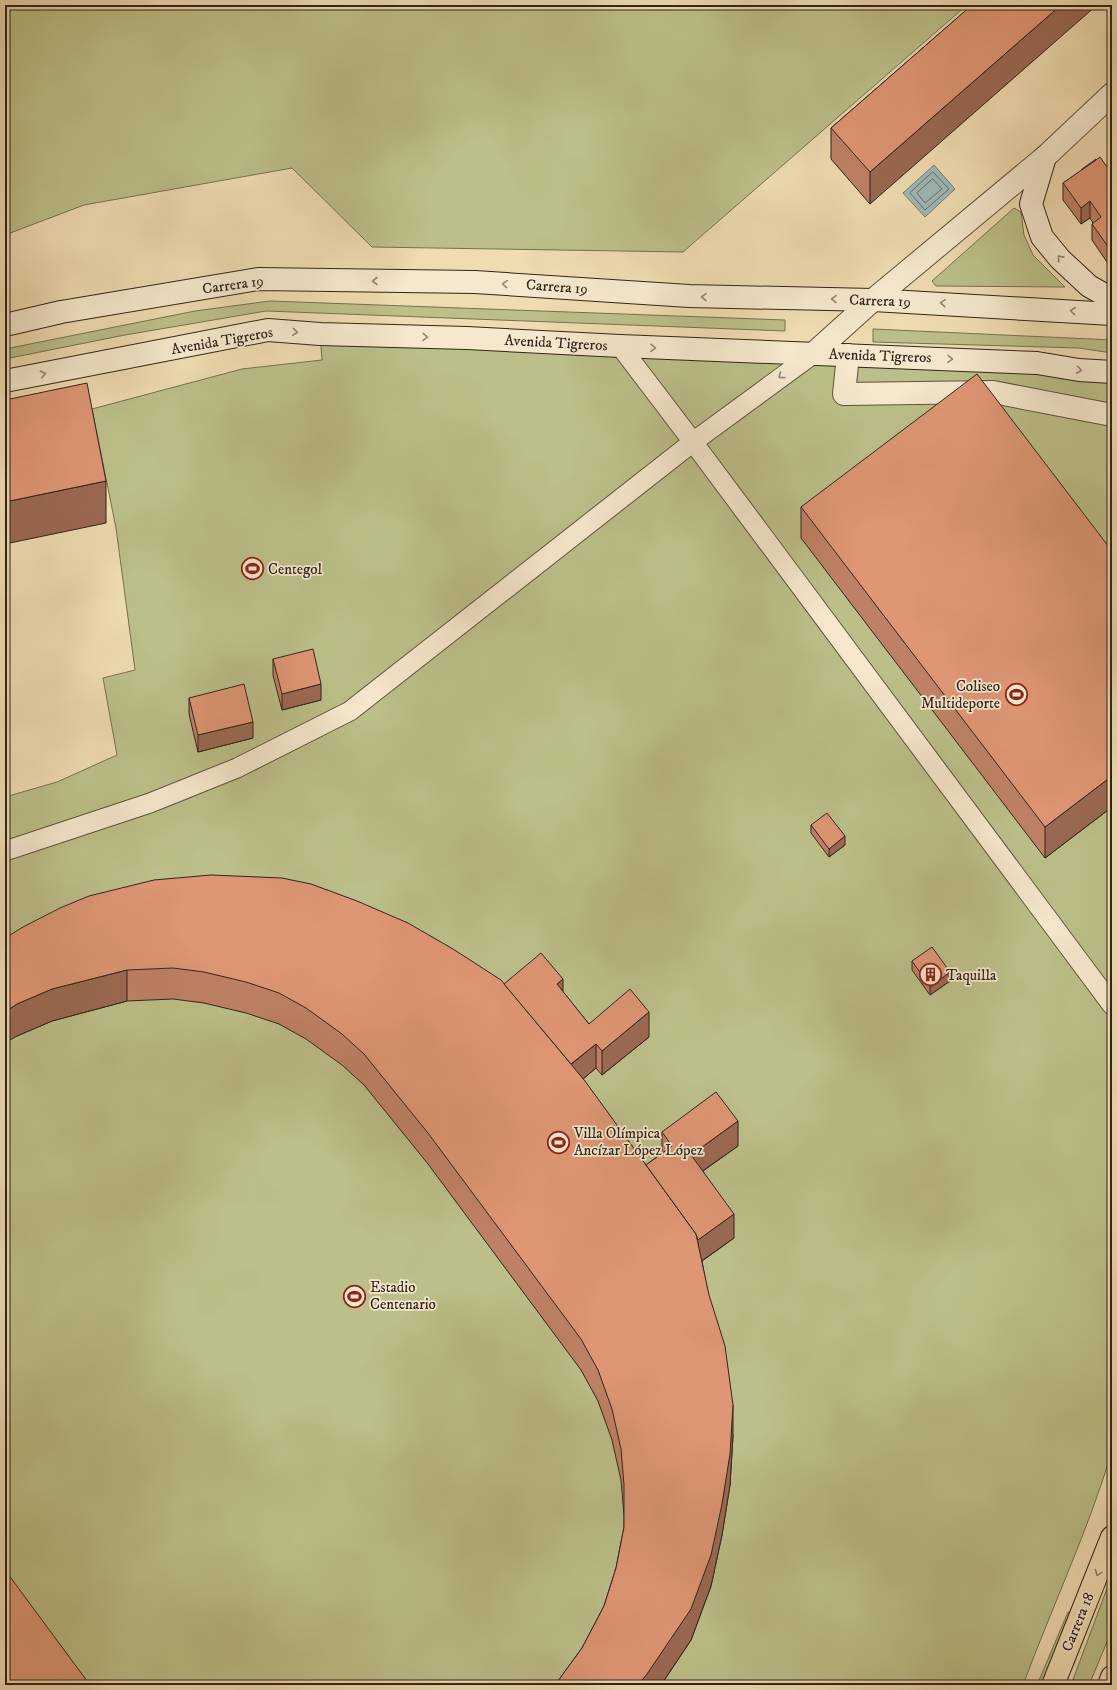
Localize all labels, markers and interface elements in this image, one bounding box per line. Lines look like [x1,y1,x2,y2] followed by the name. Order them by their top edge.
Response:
[1057,255,1065,263] one-way arrow
[201,271,265,299] street label: Carrera 19
[525,275,589,299] street label: Carrera 19
[372,277,378,285] one-way arrow
[502,279,508,288] one-way arrow
[849,290,911,312] street label: Carrera 19
[701,292,707,301] one-way arrow
[831,295,837,303] one-way arrow
[940,299,946,308] one-way arrow
[1070,306,1076,315] one-way arrow
[170,323,274,359] street label: Avenida Tigreros
[292,328,298,337] one-way arrow
[504,331,608,355] street label: Avenida Tigreros
[422,333,428,341] one-way arrow
[650,343,656,352] one-way arrow
[828,345,932,367] street label: Avenida Tigreros
[947,355,953,364] one-way arrow
[1076,365,1082,374] one-way arrow
[40,370,46,378] one-way arrow
[778,371,785,379] one-way arrow
[239,556,265,582] sports icon: Centegol
[268,560,322,579] place label: Centegol
[921,677,1000,713] place label: Coliseo Multideporte
[1003,682,1029,708] sports icon: Coliseo Multideporte
[918,962,944,988] building icon: Taquilla
[946,966,997,985] place label: Taquilla
[573,1124,704,1160] place label: Villa Olímpica Ancízar López López
[545,1129,571,1155] sports icon: Villa Olímpica Ancízar López López
[370,1278,436,1314] place label: Estadio Centenario
[341,1283,367,1309] sports icon: Estadio Centenario
[1094,1569,1102,1576] one-way arrow
[1058,1590,1098,1654] street label: Carrera 18

